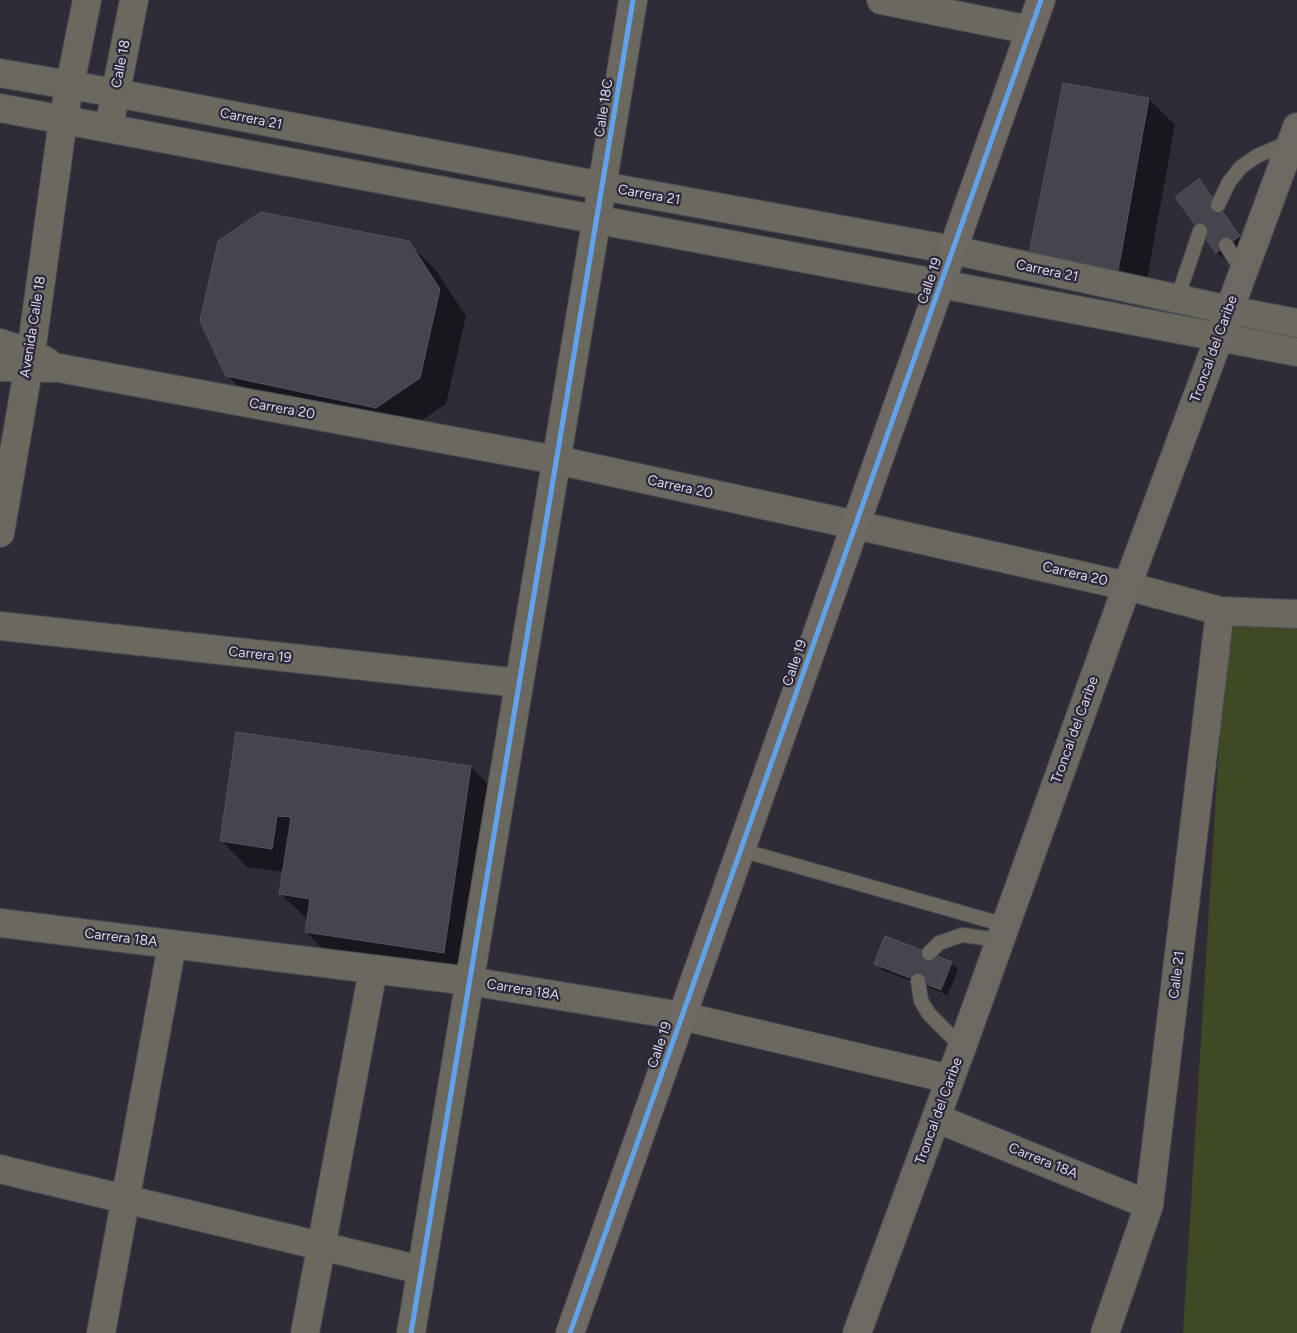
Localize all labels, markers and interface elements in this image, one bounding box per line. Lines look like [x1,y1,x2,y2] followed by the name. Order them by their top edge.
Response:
[108,38,134,90] street label: Calle 18
[591,78,617,138] street label: Calle 18C
[218,105,284,133] street label: Carrera 21
[616,181,682,209] street label: Carrera 21
[914,255,946,307] street label: Calle 19
[1014,256,1080,286] street label: Carrera 21
[17,275,49,379] street label: Avenida Calle 18
[1187,293,1241,405] street label: Troncal del Caribe
[248,395,316,423] street label: Carrera 20
[646,472,714,502] street label: Carrera 20
[1041,558,1109,590] street label: Carrera 20
[779,637,811,689] street label: Calle 19
[228,643,292,667] street label: Carrera 19
[1048,674,1102,786] street label: Troncal del Caribe
[83,925,159,951] street label: Carrera 18A
[1166,950,1188,1000] street label: Calle 21
[485,976,561,1004] street label: Carrera 18A
[644,1019,676,1071] street label: Calle 19
[912,1055,966,1167] street label: Troncal del Caribe
[1006,1139,1080,1183] street label: Carrera 18A

